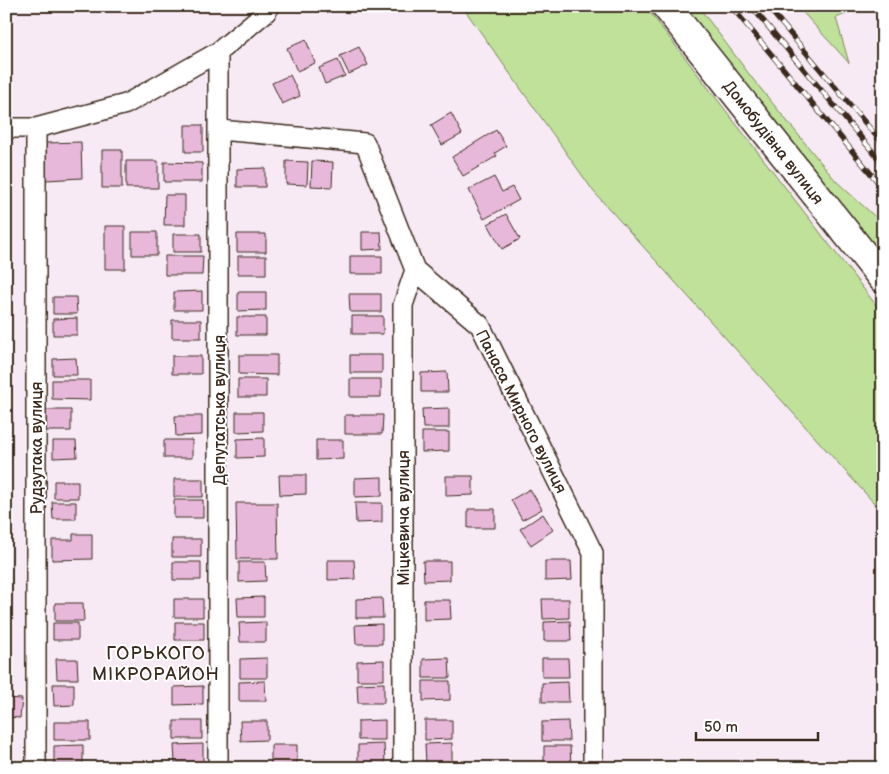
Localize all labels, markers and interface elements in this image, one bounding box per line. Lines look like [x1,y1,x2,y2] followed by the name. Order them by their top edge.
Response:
[719,77,827,209] street label: Домобудівна вулиця
[471,327,570,497] street label: Панаса Мирного вулиця
[211,335,230,485] street label: Депутатська вулиця
[28,381,47,514] street label: Рудзутака вулиця
[395,450,414,586] street label: Міцкевича вулиця
[92,643,220,685] district label: ГОРЬКОГО МІКРОРАЙОН
[696,709,819,741] scale bar
[704,718,738,737] text: 50 m

